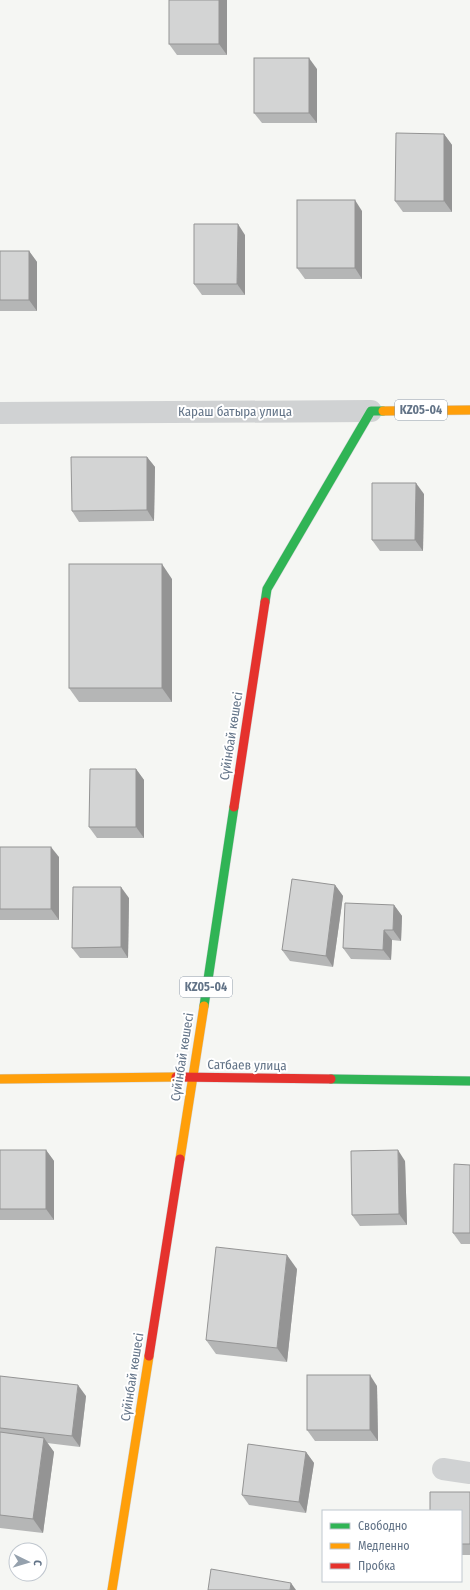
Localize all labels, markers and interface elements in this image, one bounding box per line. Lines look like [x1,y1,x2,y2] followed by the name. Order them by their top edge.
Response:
[395,400,447,420] road number: KZ05-04
[178,404,292,419] street label: Караш батыра улица
[217,691,245,781] street label: Сүйінбай көшесі
[180,977,232,997] road number: KZ05-04
[168,1012,196,1102] street label: Сүйінбай көшесі
[207,1057,287,1073] street label: Сатбаев улица
[118,1332,146,1422] street label: Сүйінбай көшесі
[322,1510,462,1582] legend
[358,1519,407,1533] text: Свободно
[358,1539,410,1553] text: Медленно
[8,1542,48,1582] north arrow
[31,1559,44,1566] text: С
[358,1559,396,1573] text: Пробка

